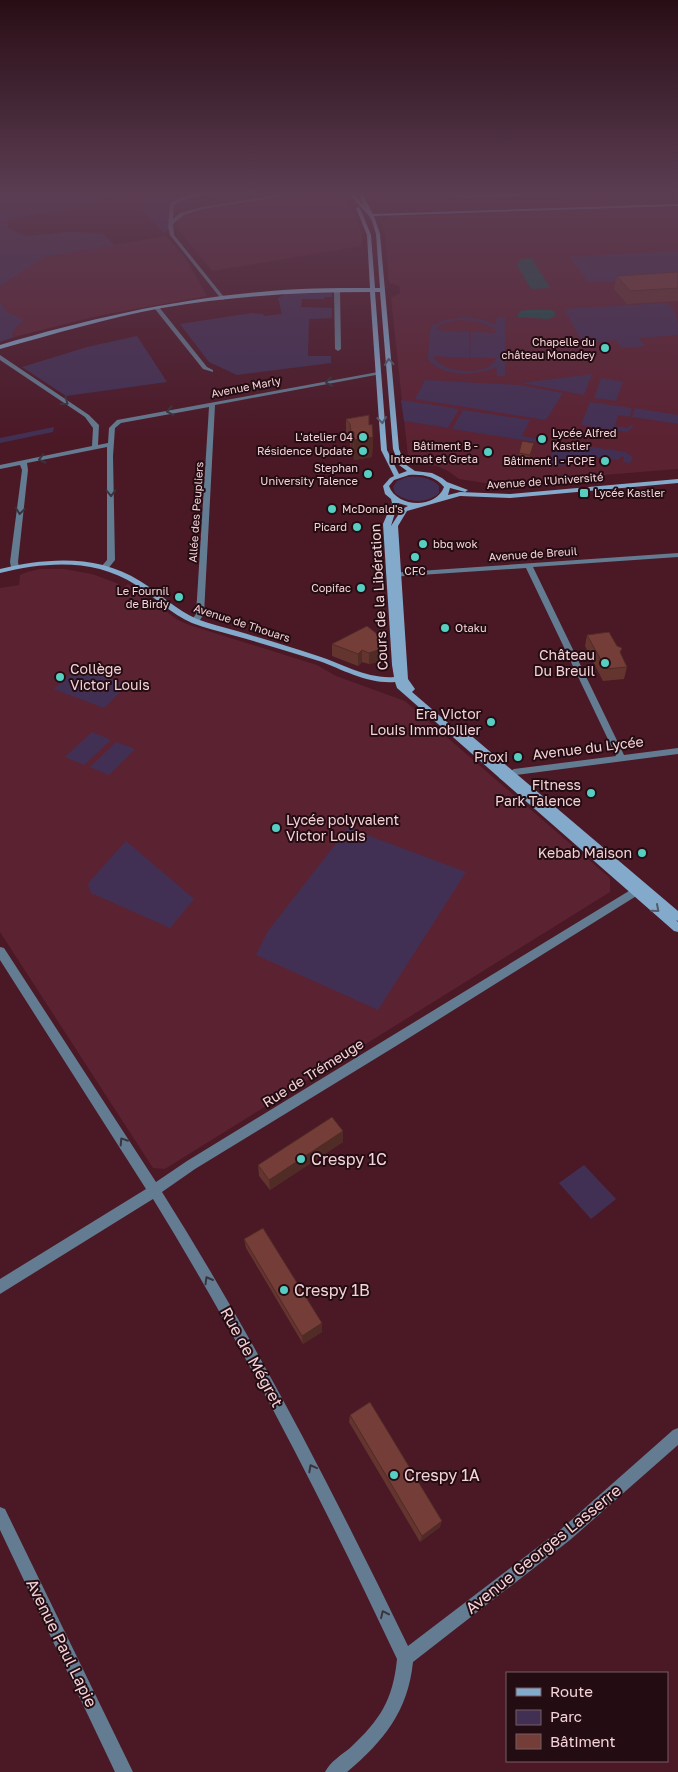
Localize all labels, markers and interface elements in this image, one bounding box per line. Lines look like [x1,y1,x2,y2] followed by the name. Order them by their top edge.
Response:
[502,335,595,361] place label: Chapelle du château Monadey
[599,342,611,354] marker: Chapelle du château Monadey
[383,358,394,366] one-way arrow
[210,373,282,400] street label: Avenue Marly
[325,376,334,386] one-way arrow
[59,397,68,405] one-way arrow
[165,405,174,415] one-way arrow
[376,416,387,424] one-way arrow
[552,426,617,452] place label: Lycée Alfred Kastler
[295,430,353,443] place label: L'atelier 04
[357,431,369,443] marker: L'atelier 04
[536,433,548,445] marker: Lycée Alfred Kastler
[390,439,478,465] place label: Bâtiment B - Internat et Greta
[257,444,353,457] place label: Résidence Update
[357,445,369,457] marker: Résidence Update
[482,446,494,458] marker: Bâtiment B - Internat et Greta
[37,453,46,463] one-way arrow
[503,454,595,467] place label: Bâtiment I - FCPE
[599,455,611,467] marker: Bâtiment I - FCPE
[185,461,206,563] street label: Allée des Peupliers
[260,461,358,487] place label: Stephan University Talence
[362,468,374,480] marker: Stephan University Talence
[486,470,604,491] street label: Avenue de l'Université
[594,486,666,499] place label: Lycée Kastler
[578,487,590,499] marker: Lycée Kastler
[105,489,116,497] one-way arrow
[342,502,403,515] place label: McDonald's
[326,503,338,515] marker: McDonald's
[15,507,26,515] one-way arrow
[314,520,347,533] place label: Picard
[351,521,363,533] marker: Picard
[366,523,391,671] street label: Cours de la Libération
[433,537,478,550] place label: bbq wok
[417,538,429,550] marker: bbq wok
[488,544,578,563] street label: Avenue de Breuil
[409,551,421,563] marker: CFC
[404,564,426,577] place label: CFC
[311,581,351,594] place label: Copifac
[355,582,367,594] marker: Copifac
[116,584,169,610] place label: Le Fournil de Birdy
[173,591,185,603] marker: Le Fournil de Birdy
[192,601,292,644] street label: Avenue de Thouars
[455,621,487,634] place label: Otaku
[439,622,451,634] marker: Otaku
[534,646,595,679] place label: Château Du Breuil
[599,657,611,669] marker: Château Du Breuil
[70,660,150,693] place label: Collège Victor Louis
[54,671,66,683] marker: Collège Victor Louis
[370,705,482,738] place label: Era Victor Louis Immobilier
[485,716,497,728] marker: Era Victor Louis Immobilier
[531,732,644,763] street label: Avenue du Lycée
[474,748,508,765] place label: Proxi
[512,751,524,763] marker: Proxi
[495,776,581,809] place label: Fitness Park Talence
[585,787,597,799] marker: Fitness Park Talence
[286,811,399,844] place label: Lycée polyvalent Victor Louis
[270,822,282,834] marker: Lycée polyvalent Victor Louis
[538,844,632,861] place label: Kebab Maison
[636,847,648,859] marker: Kebab Maison
[650,903,659,912] one-way arrow
[259,1035,366,1111] street label: Rue de Trémeuge
[120,1138,129,1147] one-way arrow
[311,1149,387,1169] place label: Crespy 1C
[295,1153,307,1165] marker: Crespy 1C
[205,1276,215,1285] one-way arrow
[294,1280,370,1300] place label: Crespy 1B
[278,1284,290,1296] marker: Crespy 1B
[216,1303,288,1411] street label: Rue de Mégret
[308,1465,318,1474] one-way arrow
[404,1465,480,1485] place label: Crespy 1A
[388,1469,400,1481] marker: Crespy 1A
[461,1480,625,1618] street label: Avenue Georges Lasserre
[22,1576,102,1710] street label: Avenue Paul Lapie
[380,1610,390,1619] one-way arrow
[506,1672,668,1762] legend
[550,1682,593,1700] text: Route
[550,1707,582,1725] text: Parc
[550,1732,615,1750] text: Bâtiment

